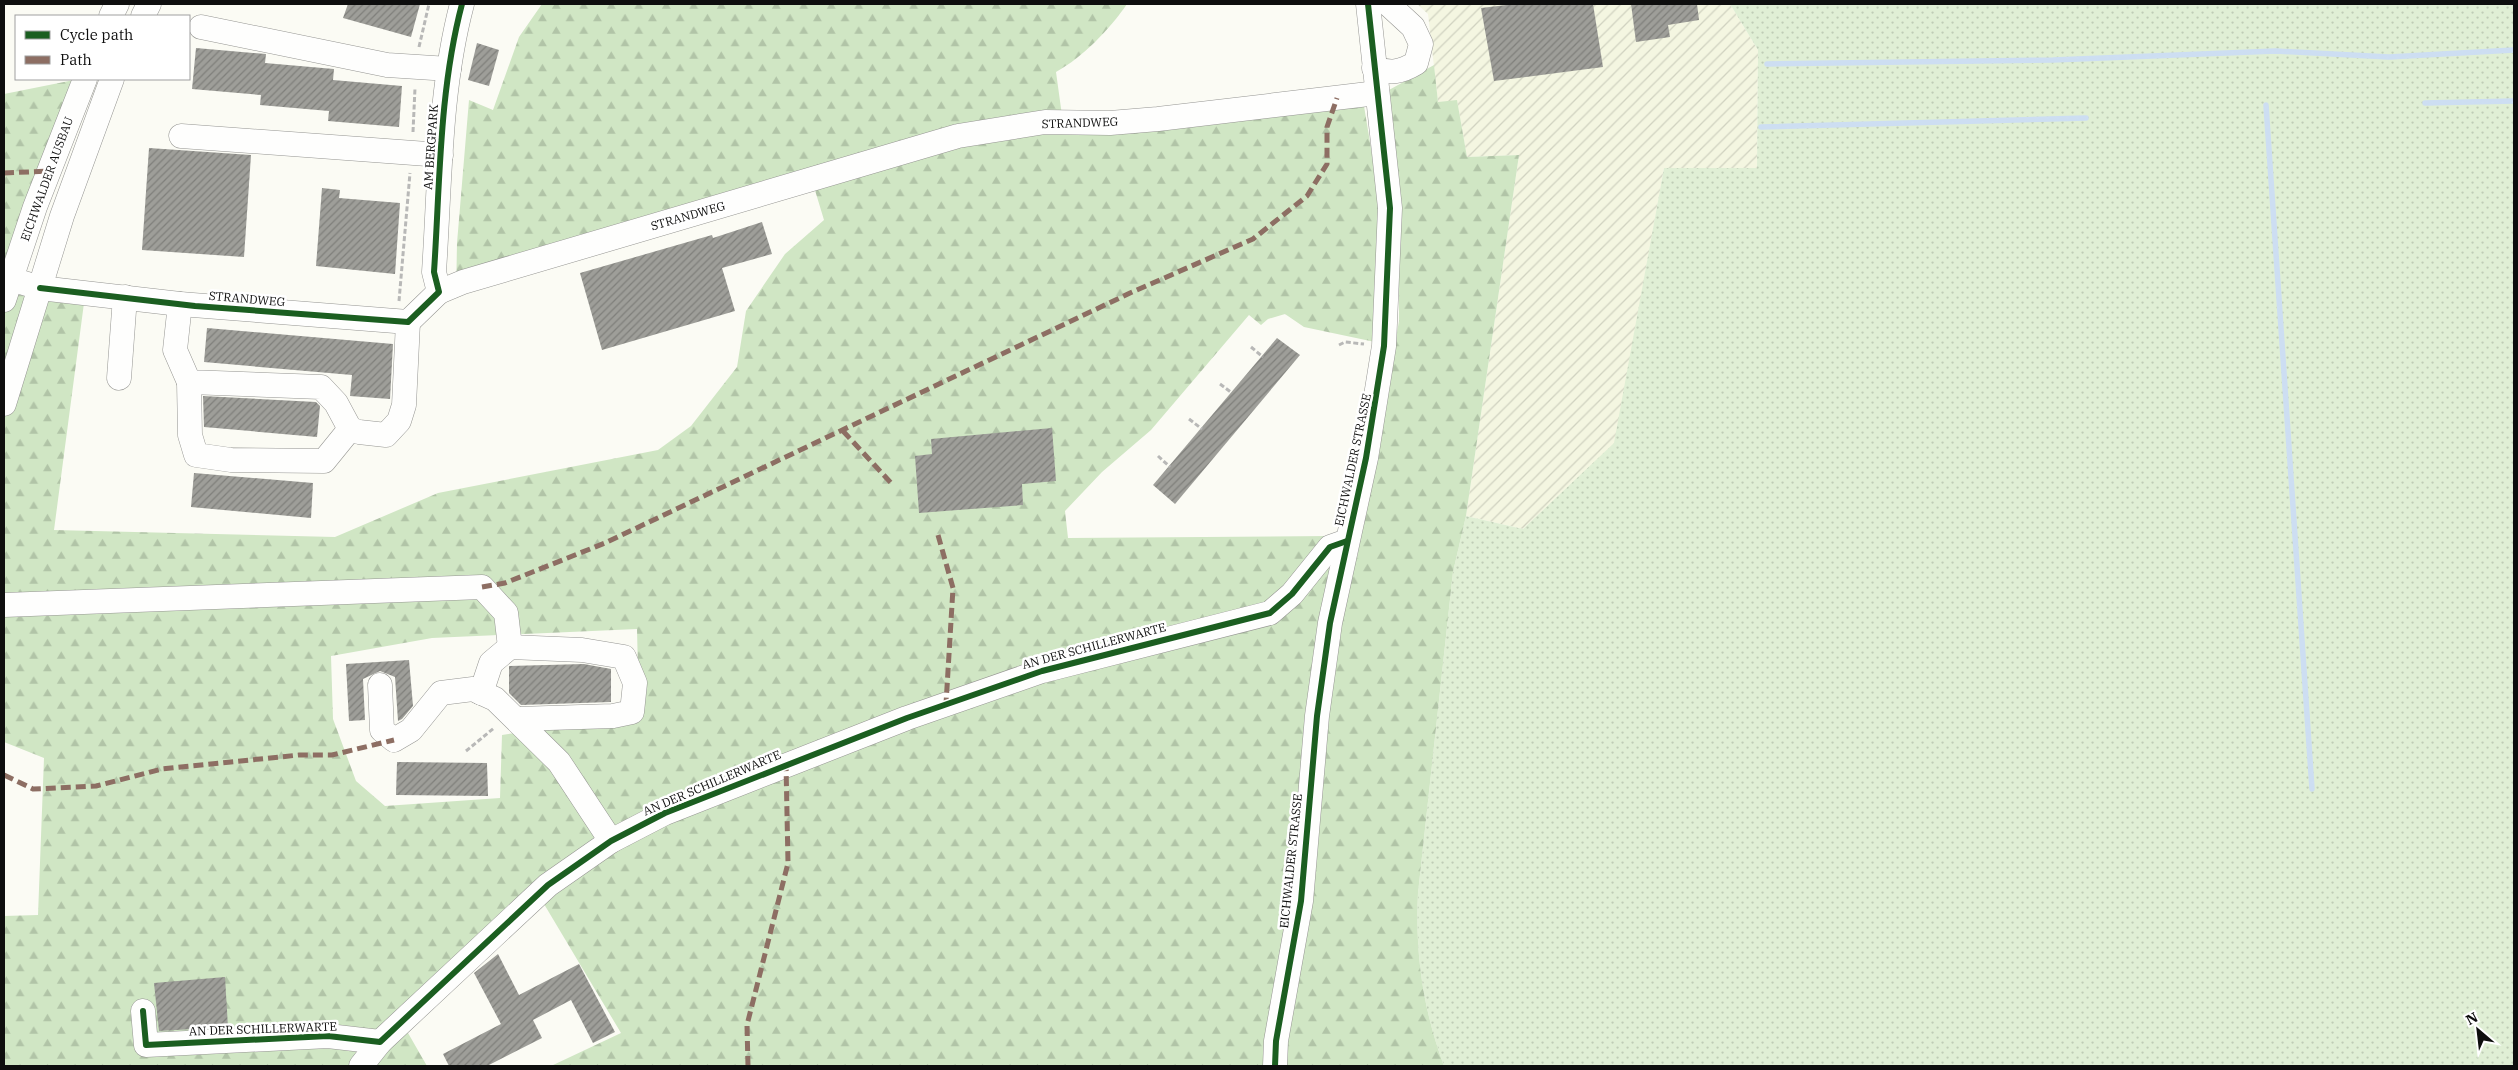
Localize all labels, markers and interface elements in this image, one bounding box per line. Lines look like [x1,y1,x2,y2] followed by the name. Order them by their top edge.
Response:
[15,15,190,80] legend
[60,25,133,44] text: Cycle path
[60,50,92,69] text: Path
[420,103,441,190] street label: AM BERGPARK
[1041,114,1119,131] street label: STRANDWEG
[17,115,76,243] street label: EICHWALDER AUSBAU
[649,198,727,233] street label: STRANDWEG
[208,288,286,309] street label: STRANDWEG
[1331,392,1374,528] street label: EICHWALDER STRASSE
[1020,619,1167,672] street label: AN DER SCHILLERWARTE
[641,747,783,818] street label: AN DER SCHILLERWARTE
[1276,793,1305,929] street label: EICHWALDER STRASSE
[2453,1005,2503,1055] north arrow
[2463,1008,2481,1029] text: N
[189,1018,337,1039] street label: AN DER SCHILLERWARTE

